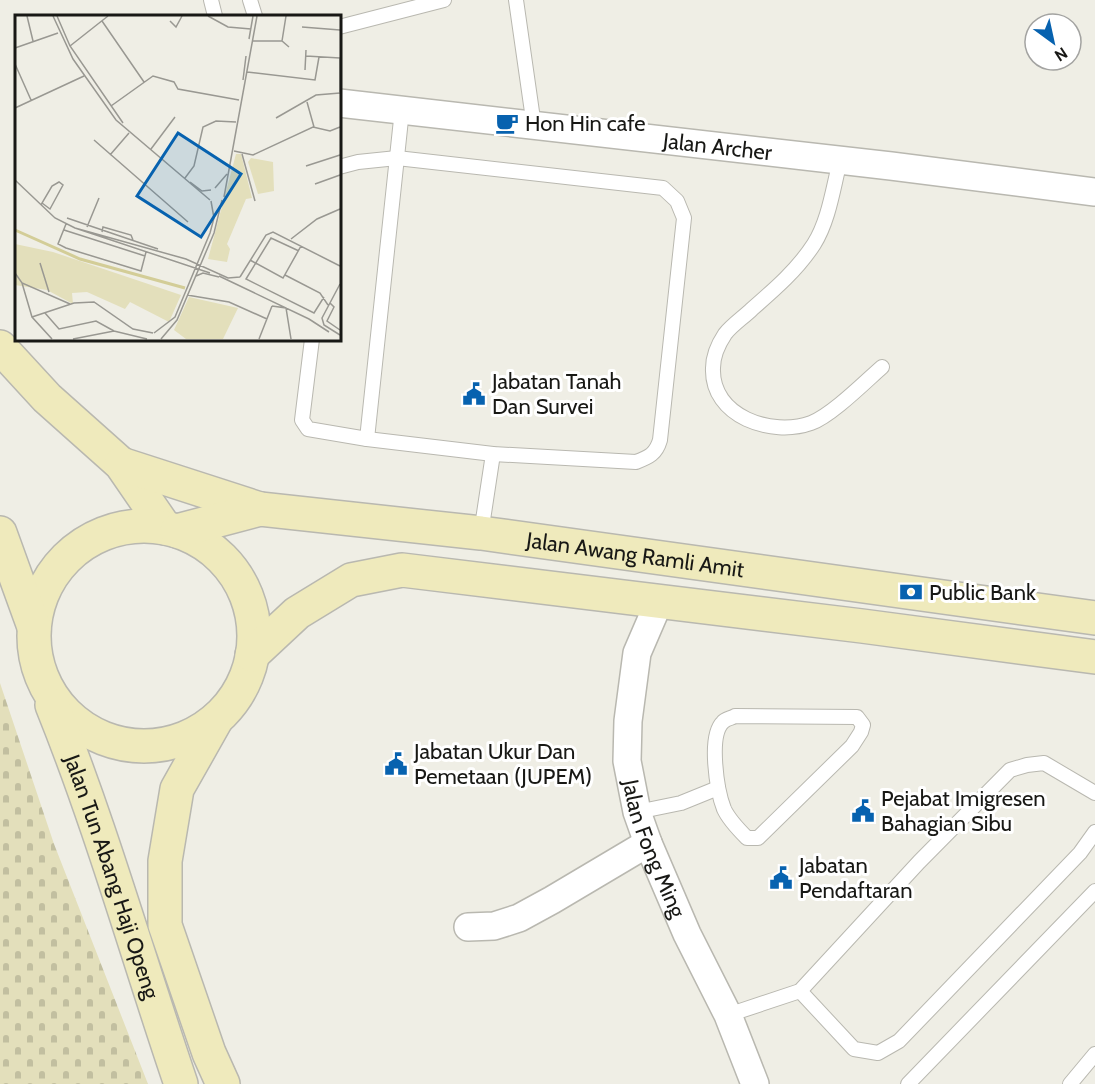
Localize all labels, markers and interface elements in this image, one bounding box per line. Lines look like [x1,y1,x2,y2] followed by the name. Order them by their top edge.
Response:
[1023,12,1083,72] north arrow
[15,15,340,340] inset map
[1051,43,1071,65] text: N
[494,110,520,136] cafe icon: Hon Hin cafe
[525,110,646,137] place label: Hon Hin cafe
[661,126,773,166] street label: Jalan Archer
[491,368,621,420] place label: Jabatan Tanah Dan Survei
[461,381,487,407] public building icon: Jabatan Tanah Dan Survei
[524,526,746,583] street label: Jalan Awang Ramli Amit
[898,579,924,605] bank icon: Public Bank
[929,579,1036,606] place label: Public Bank
[413,738,592,790] place label: Jabatan Ukur Dan Pemetaan (JUPEM)
[58,750,166,1003] street label: Jalan Tun Abang Haji Openg
[383,751,409,777] public building icon: Jabatan Ukur Dan Pemetaan (JUPEM)
[617,776,692,923] street label: Jalan Fong Ming
[881,785,1046,837] place label: Pejabat Imigresen Bahagian Sibu
[850,798,876,824] public building icon: Pejabat Imigresen Bahagian Sibu
[798,852,912,904] place label: Jabatan Pendaftaran
[768,865,794,891] public building icon: Jabatan Pendaftaran

